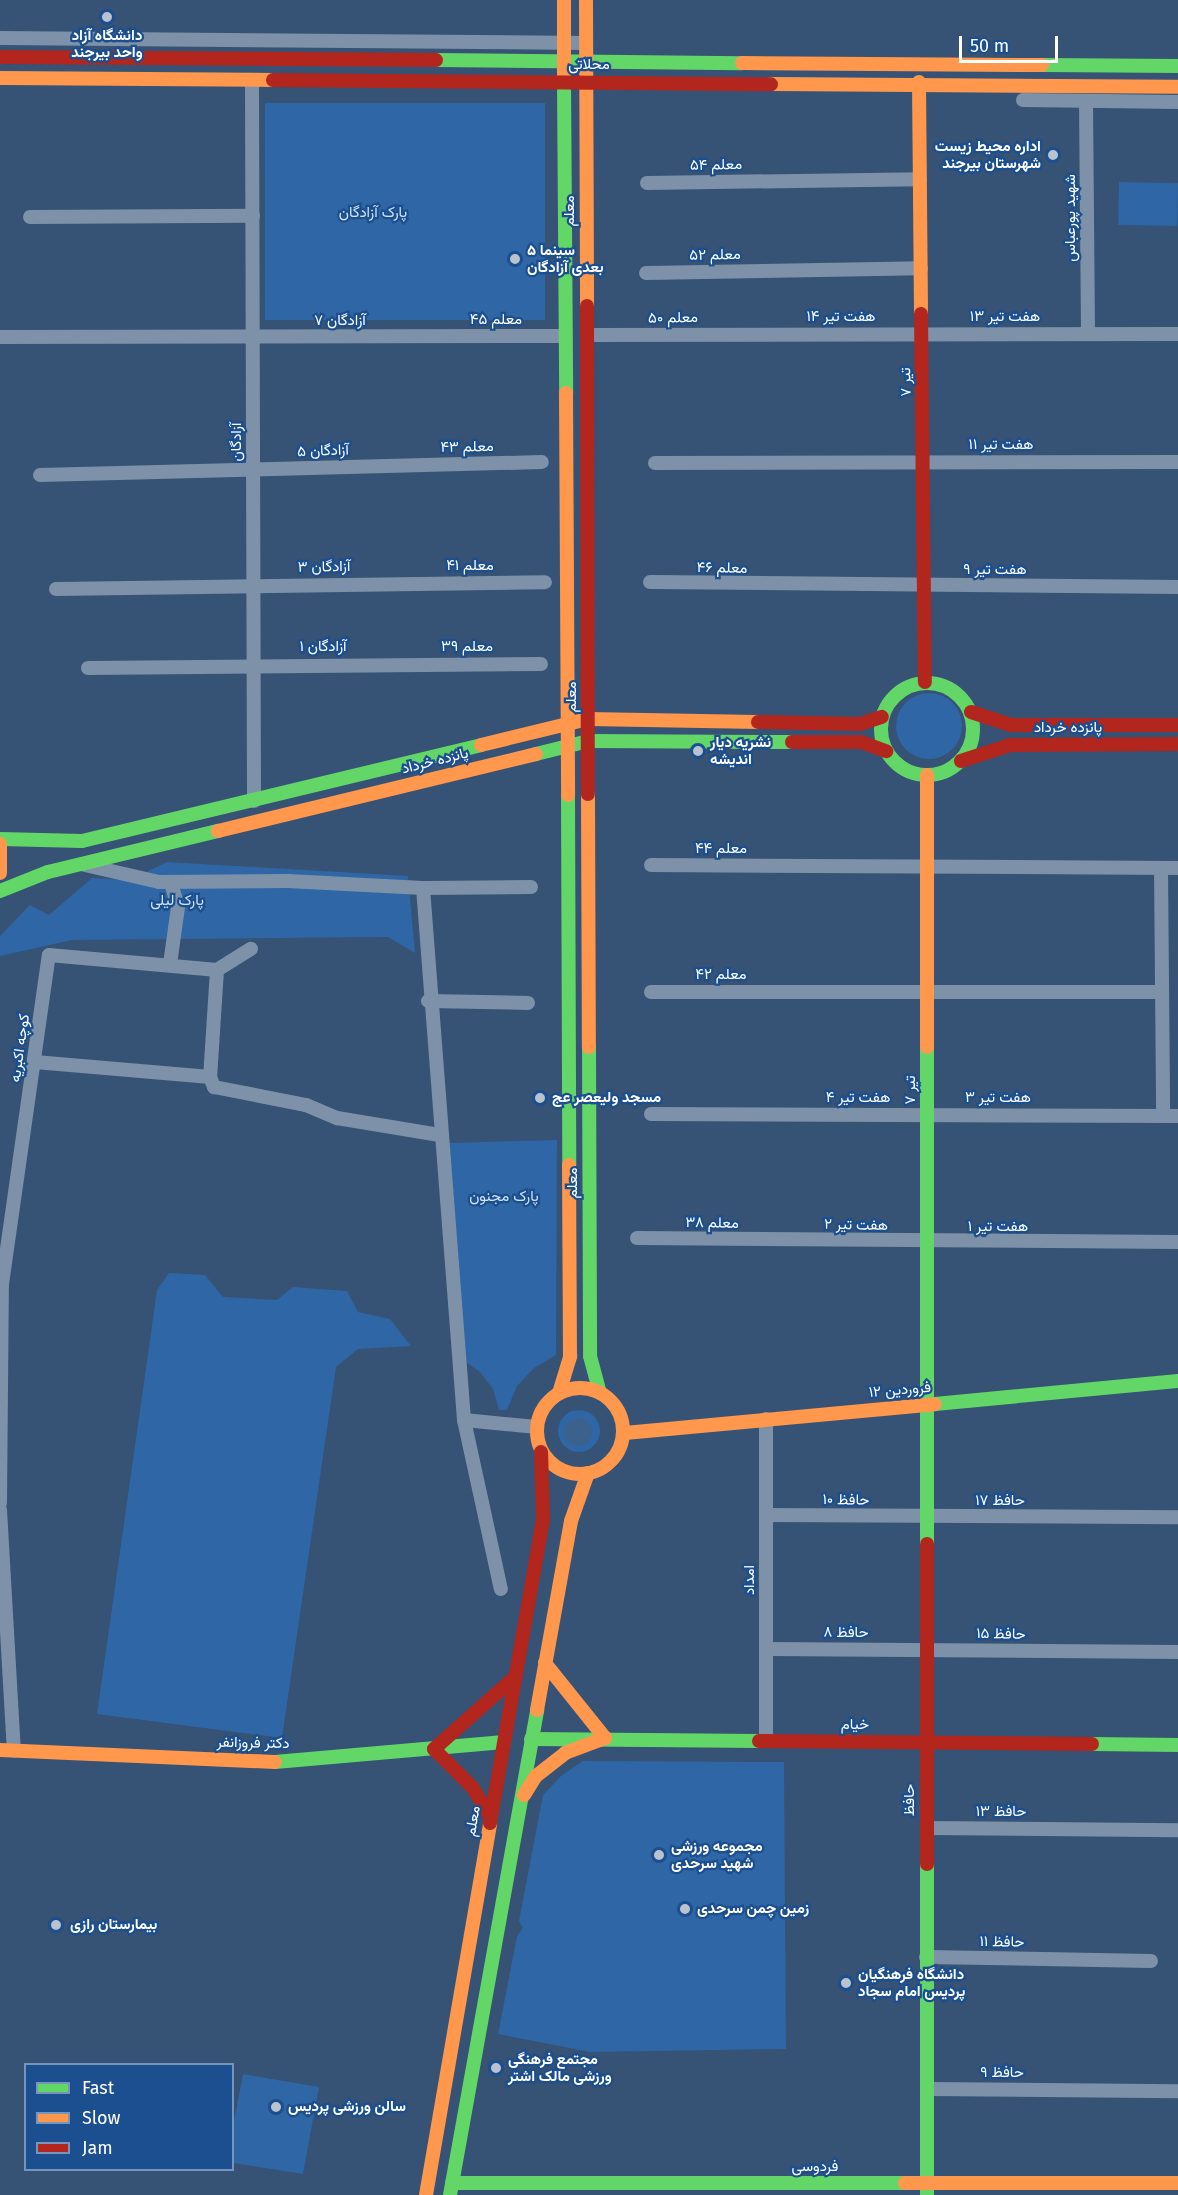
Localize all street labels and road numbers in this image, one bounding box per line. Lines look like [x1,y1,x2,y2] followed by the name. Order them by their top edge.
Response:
[568,56,610,74] street label: محلاتی
[690,156,742,174] street label: معلم ۵۴
[1062,174,1080,262] street label: شهید پورعباس
[561,196,579,226] street label: معلم
[689,246,741,264] street label: معلم ۵۲
[806,308,876,326] street label: هفت تیر ۱۴
[970,308,1040,326] street label: هفت تیر ۱۳
[648,309,698,327] street label: معلم ۵۰
[470,311,522,329] street label: معلم ۴۵
[314,312,366,330] street label: آزادگان ۷
[897,367,915,397] street label: ۷ تیر
[228,423,246,461] street label: آزادگان
[969,436,1033,454] street label: هفت تیر ۱۱
[440,438,494,456] street label: معلم ۴۳
[297,441,349,461] street label: آزادگان ۵
[446,557,494,575] street label: معلم ۴۱
[298,558,350,576] street label: آزادگان ۳
[696,559,748,577] street label: معلم ۴۶
[963,561,1027,579] street label: هفت تیر ۹
[299,638,347,656] street label: آزادگان ۱
[441,638,493,656] street label: معلم ۳۹
[563,682,581,712] street label: معلم
[1034,719,1102,737] street label: پانزده خرداد
[400,744,470,778] street label: پانزده خرداد
[695,840,747,858] street label: معلم ۴۴
[695,966,747,984] street label: معلم ۴۲
[6,1013,34,1083] street label: کوچه اکبریه
[902,1075,920,1105] street label: ۷ تیر
[826,1089,890,1107] street label: هفت تیر ۴
[965,1089,1031,1107] street label: هفت تیر ۳
[564,1168,582,1198] street label: معلم
[685,1214,739,1232] street label: معلم ۳۸
[824,1215,888,1235] street label: هفت تیر ۲
[968,1218,1028,1236] street label: هفت تیر ۱
[868,1378,932,1402] street label: ۱۲ فروردین
[822,1491,870,1509] street label: حافظ ۱۰
[975,1492,1025,1510] street label: حافظ ۱۷
[741,1565,759,1595] street label: امداد
[823,1624,869,1642] street label: حافظ ۸
[976,1625,1026,1643] street label: حافظ ۱۵
[841,1716,869,1734] street label: خیام
[216,1733,290,1753] street label: دکتر فروزانفر
[901,1784,919,1816] street label: حافظ
[976,1803,1026,1821] street label: حافظ ۱۳
[461,1804,485,1838] street label: معلم
[979,1933,1025,1951] street label: حافظ ۱۱
[980,2064,1024,2082] street label: حافظ ۹
[792,2158,838,2176] street label: فردوسی

